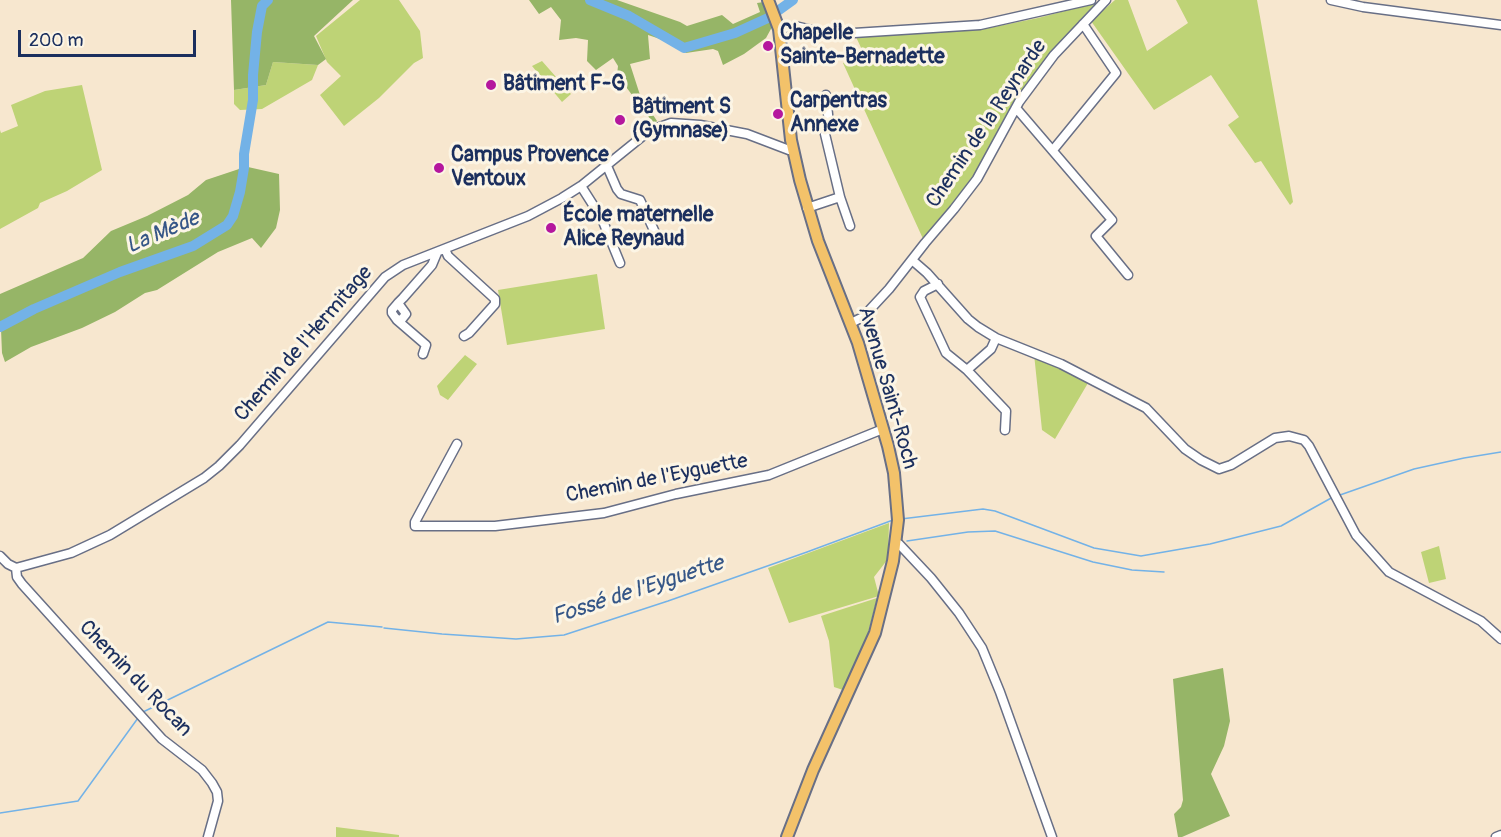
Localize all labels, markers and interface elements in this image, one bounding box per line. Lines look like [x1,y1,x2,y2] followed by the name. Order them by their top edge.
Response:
[21,18,200,56] scale bar
[780,21,944,71] place label: Chapelle Sainte-Bernadette
[29,29,84,52] text: 200 m
[921,35,1053,213] street label: Chemin de la Reynarde
[761,39,775,53] marker: Chapelle Sainte-Bernadette
[503,72,625,98] place label: Bâtiment F-G
[484,78,498,92] marker: Bâtiment F-G
[790,89,887,139] place label: Carpentras Annexe
[632,95,731,145] place label: Bâtiment S (Gymnase)
[771,107,785,121] marker: Carpentras Annexe
[613,113,627,127] marker: Bâtiment S (Gymnase)
[451,143,609,193] place label: Campus Provence Ventoux
[432,161,446,175] marker: Campus Provence Ventoux
[563,203,713,253] place label: École maternelle Alice Reynaud
[122,206,204,260] water label: La Mède
[544,221,558,235] marker: École maternelle Alice Reynaud
[230,261,378,427] street label: Chemin de l'Hermitage
[852,304,922,472] street label: Avenue Saint-Roch
[564,449,750,509] street label: Chemin de l'Eyguette
[549,551,727,631] water label: Fossé de l'Eyguette
[73,616,197,742] street label: Chemin du Rocan

